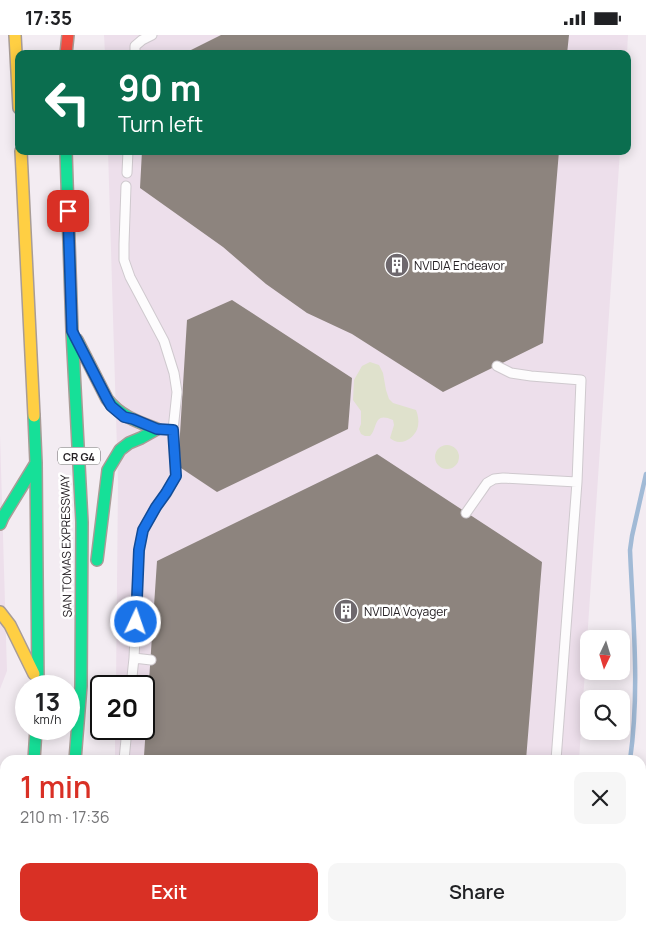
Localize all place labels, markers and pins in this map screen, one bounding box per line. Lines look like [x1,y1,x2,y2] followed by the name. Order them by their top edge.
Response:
[47,190,89,232] pin
[384,252,410,278] building icon: NVIDIA Endeavor
[414,257,505,274] place label: NVIDIA Endeavor
[333,598,359,624] building icon: NVIDIA Voyager
[364,603,448,620] place label: NVIDIA Voyager

